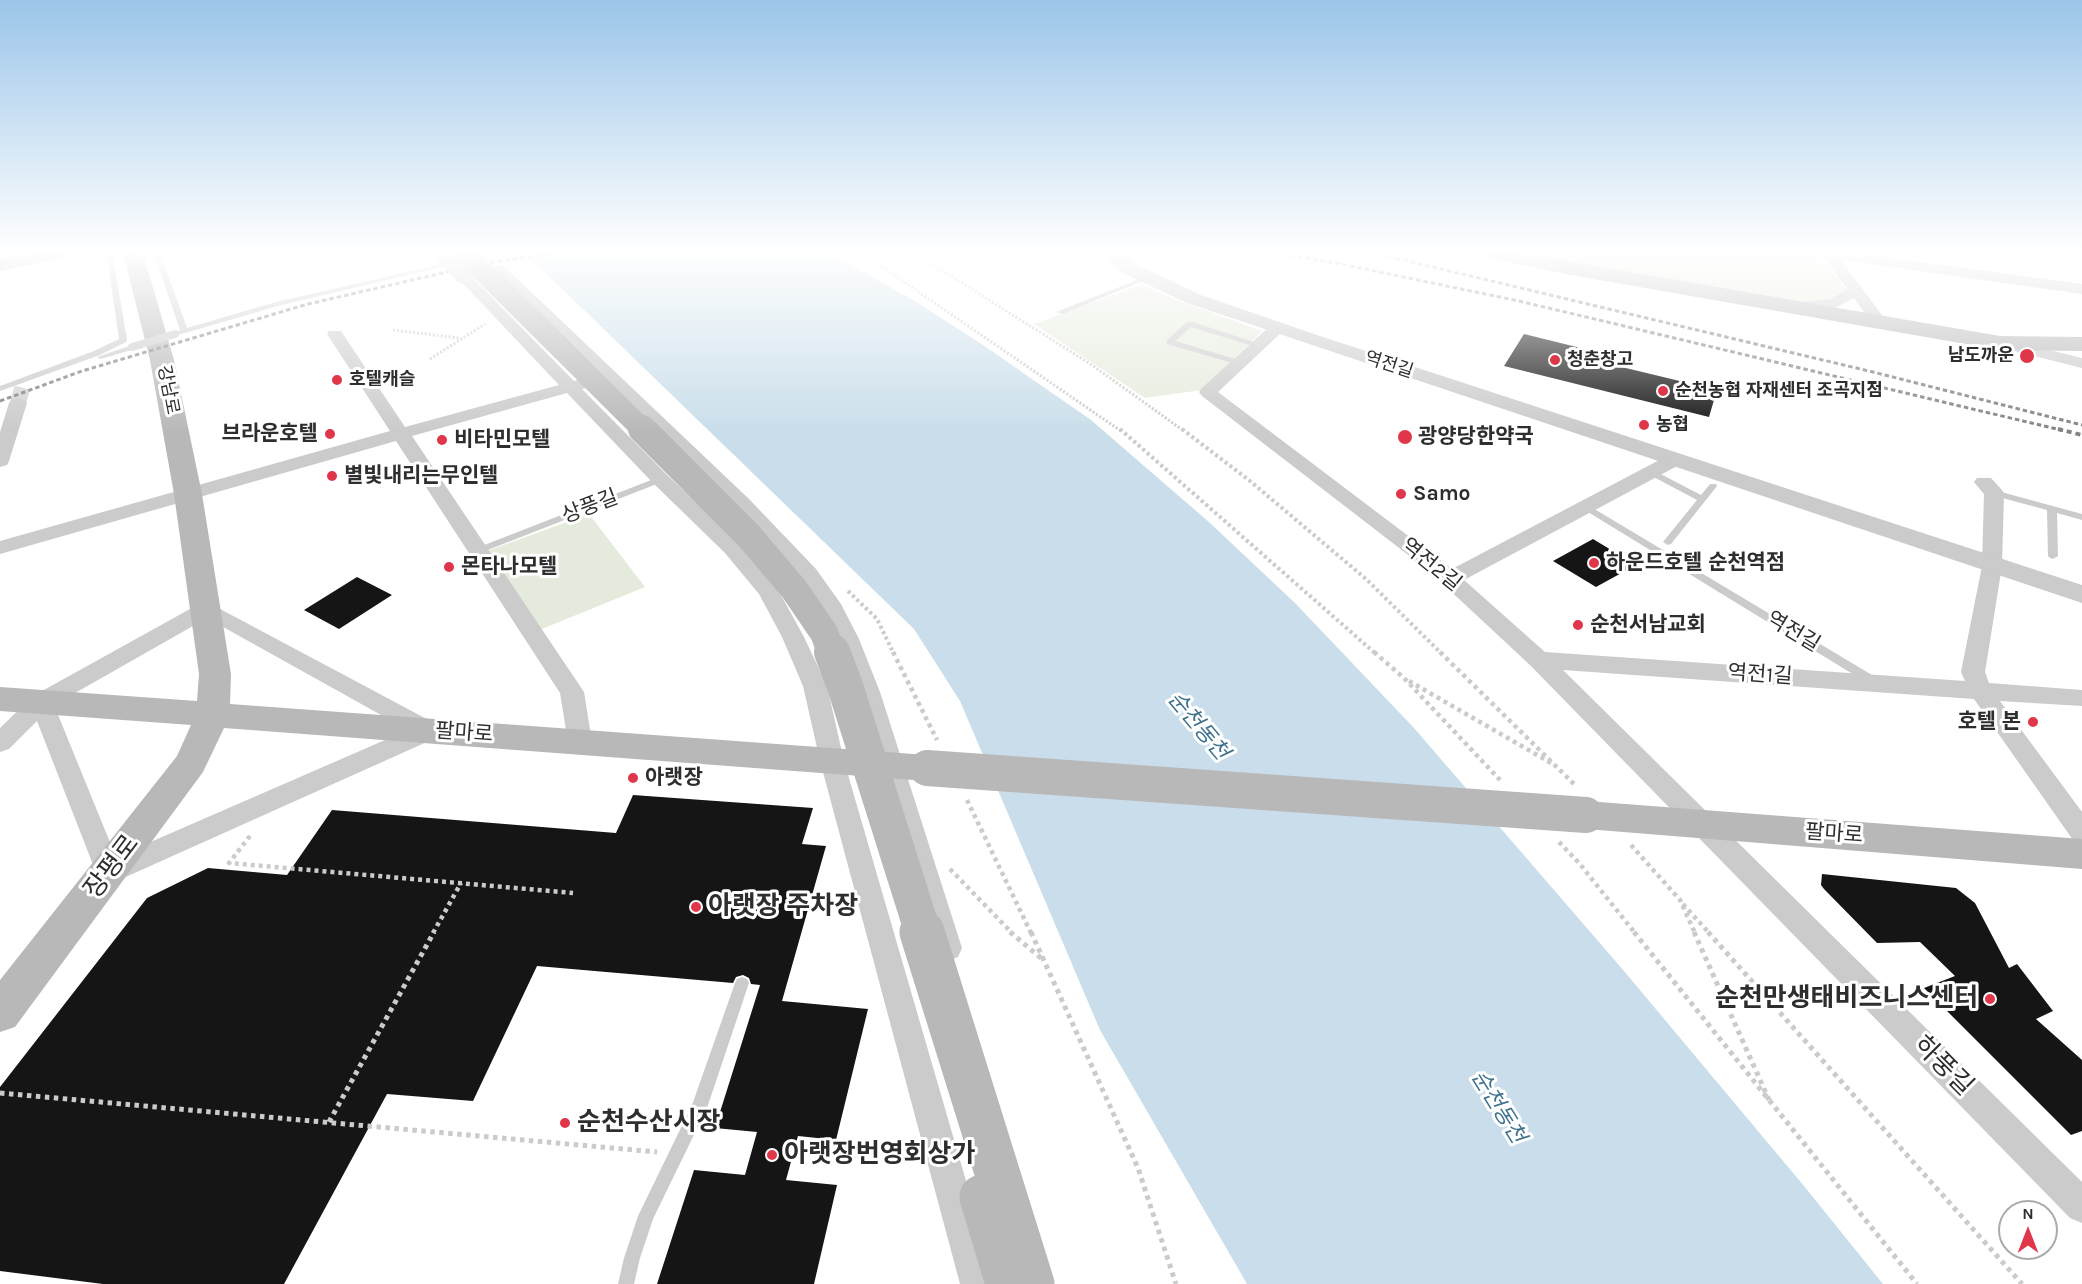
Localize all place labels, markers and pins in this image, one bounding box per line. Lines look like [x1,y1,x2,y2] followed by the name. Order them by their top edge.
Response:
[1948,345,2014,367] place label: 남도까운
[2018,347,2036,365] marker: 남도까운
[1567,349,1633,371] place label: 청춘창고
[1548,353,1562,367] marker: 청춘창고
[349,369,415,391] place label: 호텔캐슬
[330,373,344,387] marker: 호텔캐슬
[1675,380,1883,402] place label: 순천농협 자재센터 조곡지점
[1656,384,1670,398] marker: 순천농협 자재센터 조곡지점
[1656,414,1689,436] place label: 농협
[1637,418,1651,432] marker: 농협
[221,421,318,447] place label: 브라운호텔
[1418,424,1534,450] place label: 광양당한약국
[323,427,337,441] marker: 브라운호텔
[454,427,551,453] place label: 비타민모텔
[1396,428,1414,446] marker: 광양당한약국
[435,433,449,447] marker: 비타민모텔
[344,463,499,489] place label: 별빛내리는무인텔
[325,469,339,483] marker: 별빛내리는무인텔
[1413,481,1470,507] place label: Samo
[1394,487,1408,501] marker: Samo
[1606,550,1785,576] place label: 하운드호텔 순천역점
[461,554,558,580] place label: 몬타나모텔
[1587,556,1601,570] marker: 하운드호텔 순천역점
[442,560,456,574] marker: 몬타나모텔
[1590,612,1706,638] place label: 순천서남교회
[1571,618,1585,632] marker: 순천서남교회
[1958,709,2021,735] place label: 호텔 본
[2026,715,2040,729] marker: 호텔 본
[645,765,703,791] place label: 아랫장
[626,771,640,785] marker: 아랫장
[708,891,858,923] place label: 아랫장 주차장
[689,900,703,914] marker: 아랫장 주차장
[1715,983,1978,1015] place label: 순천만생태비즈니스센터
[1983,992,1997,1006] marker: 순천만생태비즈니스센터
[577,1107,721,1139] place label: 순천수산시장
[558,1116,572,1130] marker: 순천수산시장
[784,1139,975,1171] place label: 아랫장번영회상가
[765,1148,779,1162] marker: 아랫장번영회상가

